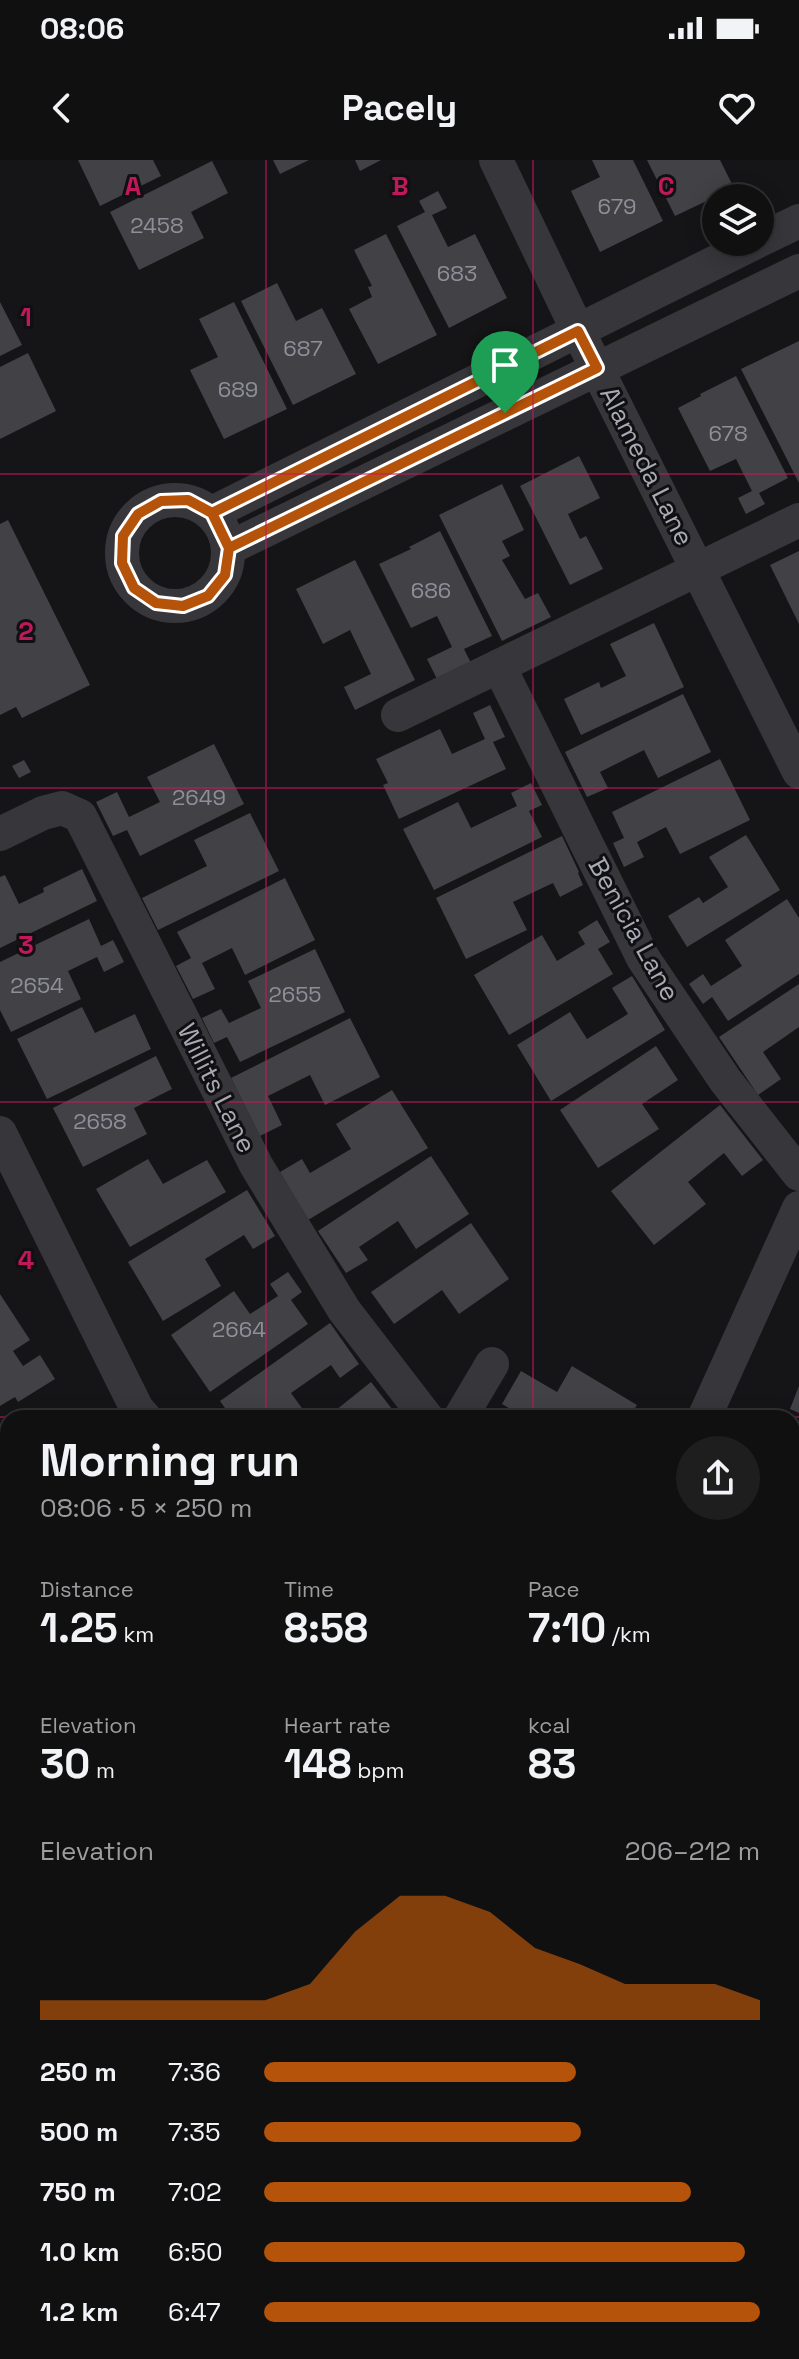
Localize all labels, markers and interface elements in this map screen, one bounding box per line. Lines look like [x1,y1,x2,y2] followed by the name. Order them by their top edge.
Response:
[40,9,124,48] text: 08:06
[342,85,457,131] text: Pacely
[40,86,84,130] icon: back
[715,86,759,130] icon: heart
[125,169,142,203] text: A
[391,169,409,203] text: B
[658,169,674,203] text: C
[702,184,774,256] map controls
[702,184,774,256] button: layers
[598,192,636,220] house number: 679
[130,211,184,239] house number: 2458
[437,259,477,287] house number: 683
[20,300,32,334] text: 1
[471,331,539,413] pin
[283,334,323,362] house number: 687
[483,343,527,387] icon: arrive
[218,375,258,403] house number: 689
[592,381,702,551] street label: Alameda Lane
[708,419,748,447] house number: 678
[411,576,451,604] house number: 686
[18,614,34,648] text: 2
[172,783,226,811] house number: 2649
[581,851,687,1007] street label: Benicia Lane
[18,928,34,962] text: 3
[10,971,64,999] house number: 2654
[268,980,322,1008] house number: 2655
[170,1017,264,1159] street label: Willits Lane
[73,1107,127,1135] house number: 2658
[18,1243,34,1277] text: 4
[212,1315,266,1343] house number: 2664
[40,1433,300,1489] text: Morning run
[676,1436,760,1520] button: share
[40,1491,252,1525] text: 08:06 · 5 × 250 m
[40,1575,134,1603] text: Distance
[284,1575,334,1603] text: Time
[528,1575,580,1603] text: Pace
[40,1603,118,1654] text: 1.25
[284,1603,368,1654] text: 8:58
[528,1603,606,1654] text: 7:10
[118,1620,154,1648] text: km
[606,1620,651,1648] text: /km
[40,1711,136,1739] text: Elevation
[284,1711,391,1739] text: Heart rate
[528,1711,570,1739] text: kcal
[40,1739,90,1790] text: 30
[284,1739,352,1790] text: 148
[528,1739,576,1790] text: 83
[90,1756,115,1784] text: m
[352,1756,404,1784] text: bpm
[40,1834,154,1868] text: Elevation
[625,1834,760,1868] text: 206–212 m
[40,2055,117,2089] text: 250 m
[168,2055,221,2089] text: 7:36
[40,2115,118,2149] text: 500 m
[168,2115,221,2149] text: 7:35
[40,2175,116,2209] text: 750 m
[168,2175,222,2209] text: 7:02
[40,2235,120,2269] text: 1.0 km
[168,2235,223,2269] text: 6:50
[40,2295,118,2329] text: 1.2 km
[168,2295,221,2329] text: 6:47

